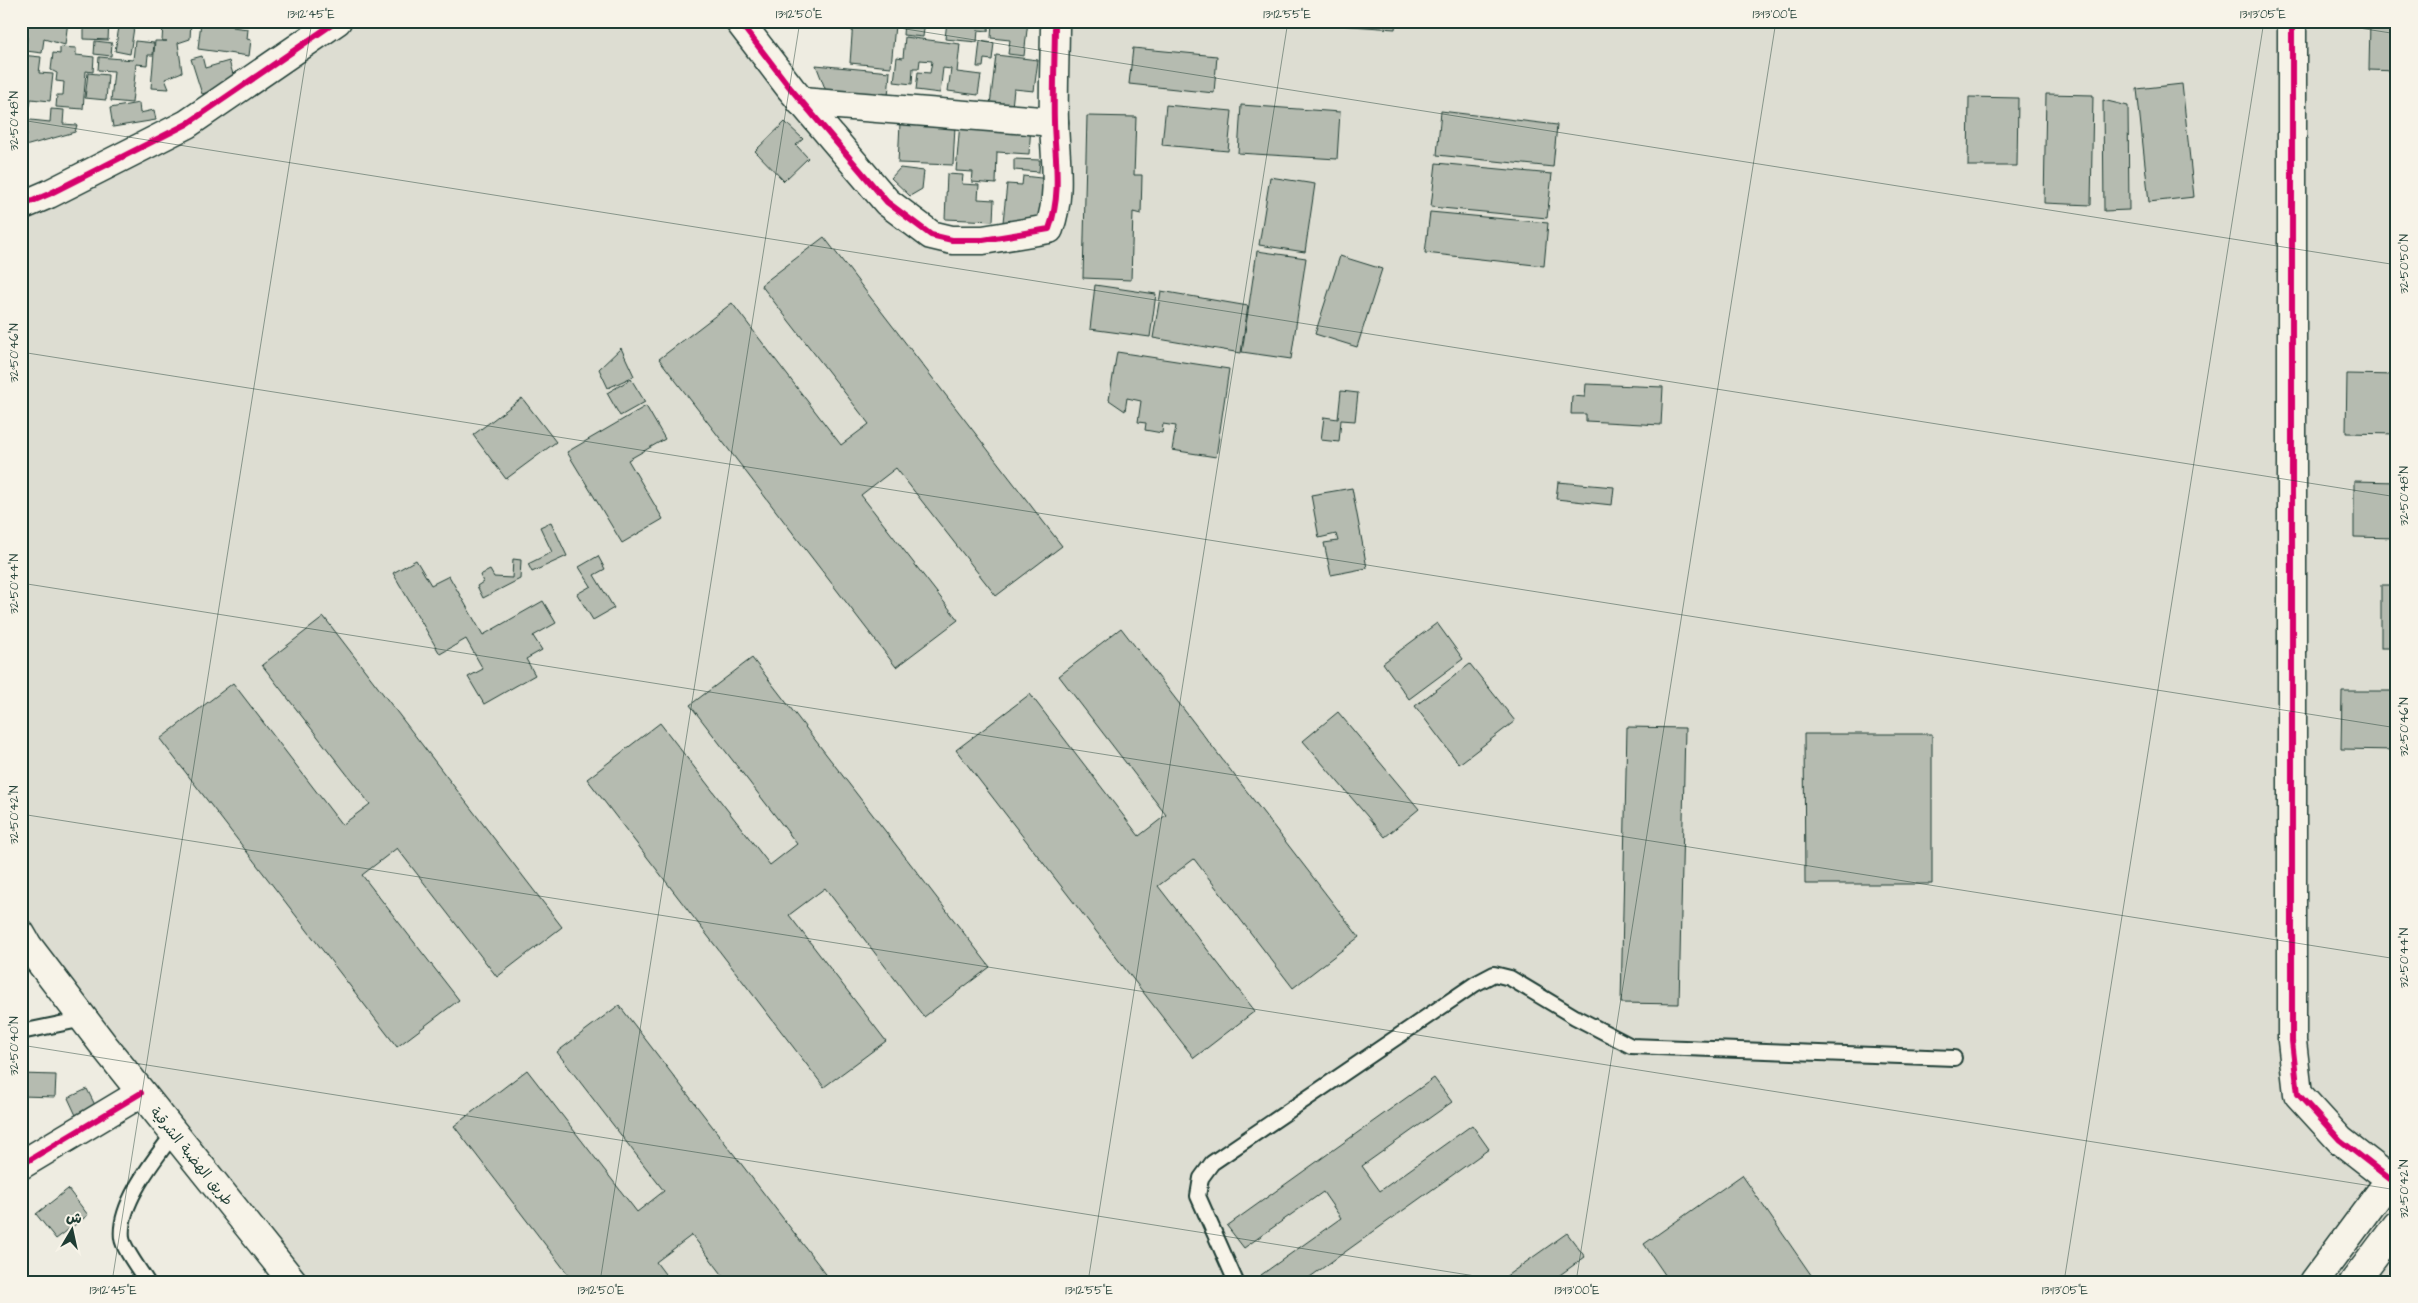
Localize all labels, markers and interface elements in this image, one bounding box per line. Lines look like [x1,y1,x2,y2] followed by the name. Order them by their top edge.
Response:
[287,6,335,23] text: 13°12'45"E
[776,6,822,23] text: 13°12'50"E
[1263,6,1311,23] text: 13°12'55"E
[1753,6,1797,23] text: 13°13'00"E
[2240,6,2286,23] text: 13°13'05"E
[6,91,23,151] text: 32°50'48"N
[2396,234,2413,294] text: 32°50'50"N
[6,323,23,383] text: 32°50'46"N
[2396,466,2413,526] text: 32°50'48"N
[6,553,23,614] text: 32°50'44"N
[2396,697,2413,757] text: 32°50'46"N
[6,785,23,845] text: 32°50'42"N
[2396,927,2413,988] text: 32°50'44"N
[6,1016,23,1076] text: 32°50'40"N
[145,1103,237,1210] street label: طريق الهضبة الشرقية
[2396,1159,2413,1219] text: 32°50'42"N
[48,1206,98,1256] north arrow
[65,1207,83,1229] text: ش
[89,1282,137,1299] text: 13°12'45"E
[578,1282,624,1299] text: 13°12'50"E
[1065,1282,1113,1299] text: 13°12'55"E
[1555,1282,1599,1299] text: 13°13'00"E
[2042,1282,2088,1299] text: 13°13'05"E

